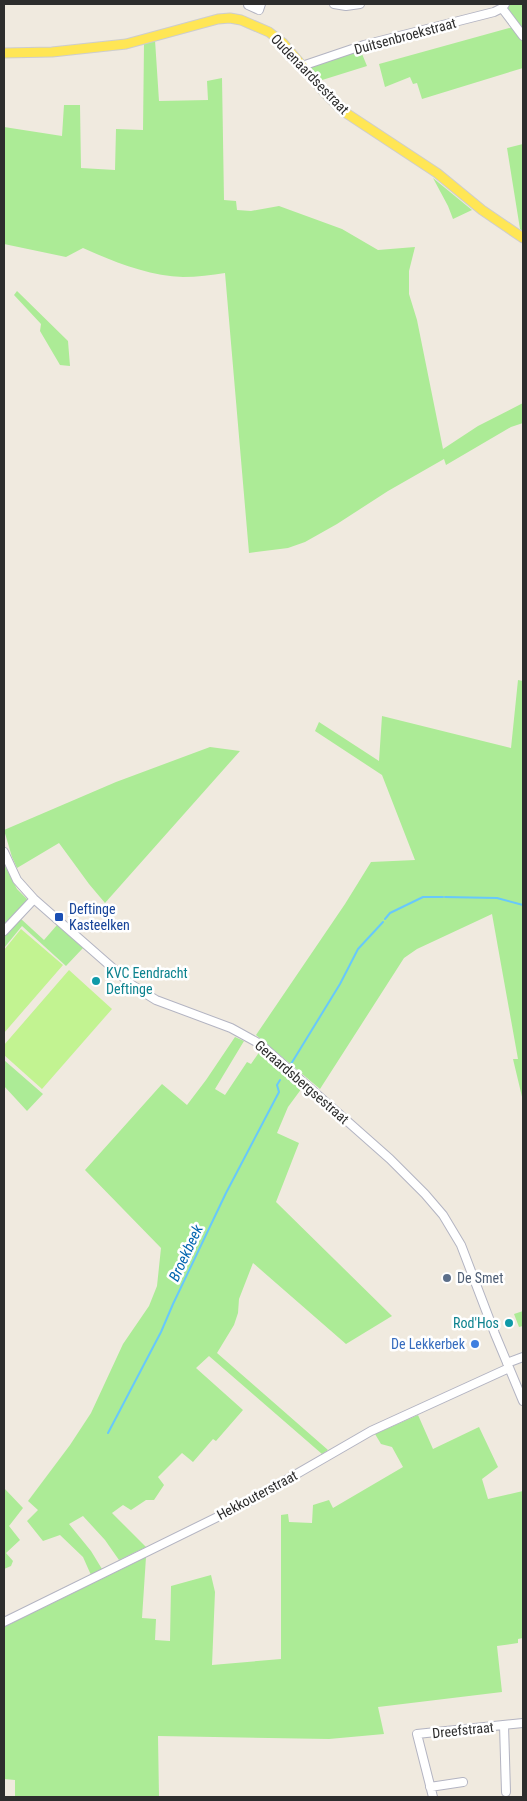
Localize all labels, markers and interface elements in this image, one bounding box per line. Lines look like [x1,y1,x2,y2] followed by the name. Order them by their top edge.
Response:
[352,15,458,57] street label: Duitsenbroekstraat
[268,31,352,117] street label: Oudenaardsestraat
[69,901,130,933] place label: Deftinge Kasteelken
[53,911,65,923] marker: Deftinge Kasteelken
[106,965,188,997] place label: KVC Eendracht Deftinge
[90,975,102,987] marker: KVC Eendracht Deftinge
[252,1037,352,1127] street label: Geraardsbergsestraat
[165,1221,207,1284] water label: Broekbeek
[457,1270,503,1286] place label: De Smet
[441,1272,453,1284] marker: De Smet
[453,1315,499,1331] place label: Rod'Hos
[503,1317,515,1329] marker: Rod'Hos
[391,1336,466,1352] place label: De Lekkerbek
[469,1338,481,1350] marker: De Lekkerbek
[214,1467,300,1523] street label: Hekkouterstraat
[431,1719,495,1741] street label: Dreefstraat

